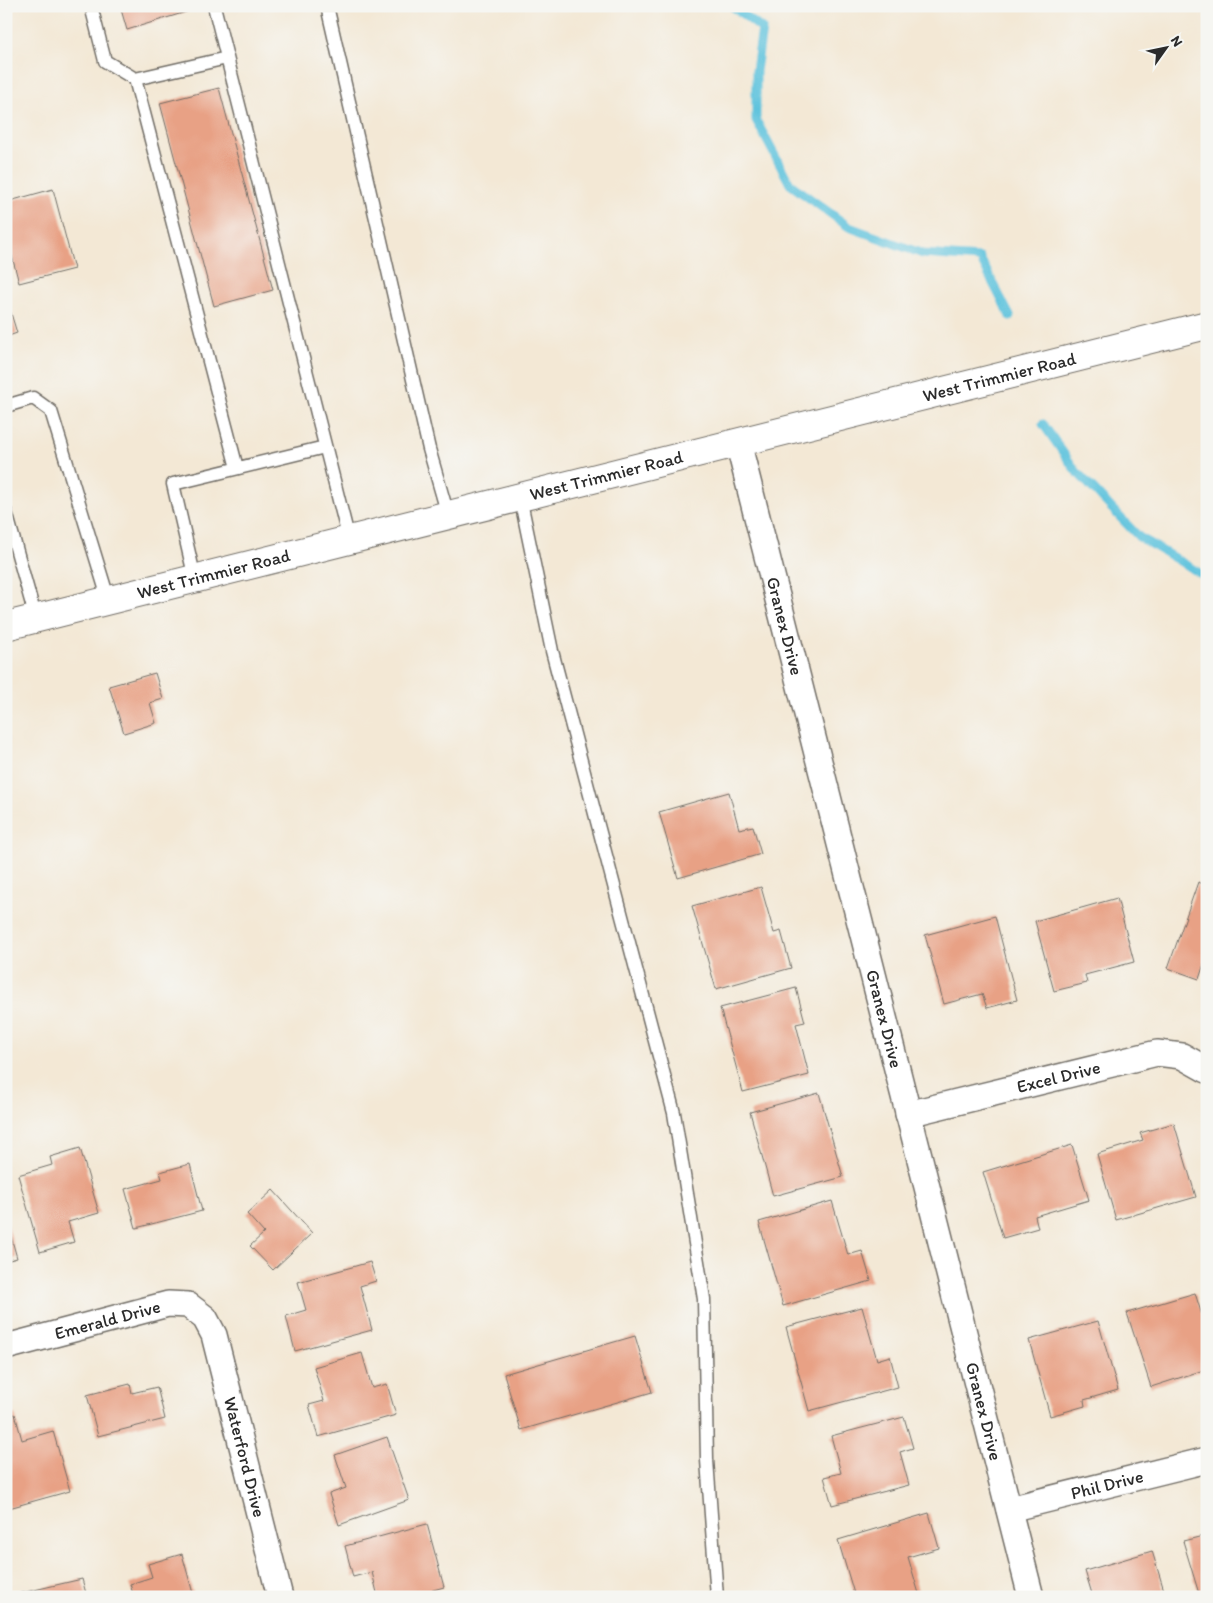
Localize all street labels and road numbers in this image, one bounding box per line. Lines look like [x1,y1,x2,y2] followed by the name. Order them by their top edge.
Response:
[920,347,1078,407] street label: West Trimmier Road
[527,446,686,505] street label: West Trimmier Road
[135,544,293,604] street label: West Trimmier Road
[762,575,808,678] street label: Granex Drive
[861,967,907,1070] street label: Granex Drive
[1015,1056,1103,1098] street label: Excel Drive
[52,1295,163,1345] street label: Emerald Drive
[961,1360,1007,1463] street label: Granex Drive
[219,1394,270,1520] street label: Waterford Drive
[1069,1465,1146,1504] street label: Phil Drive

